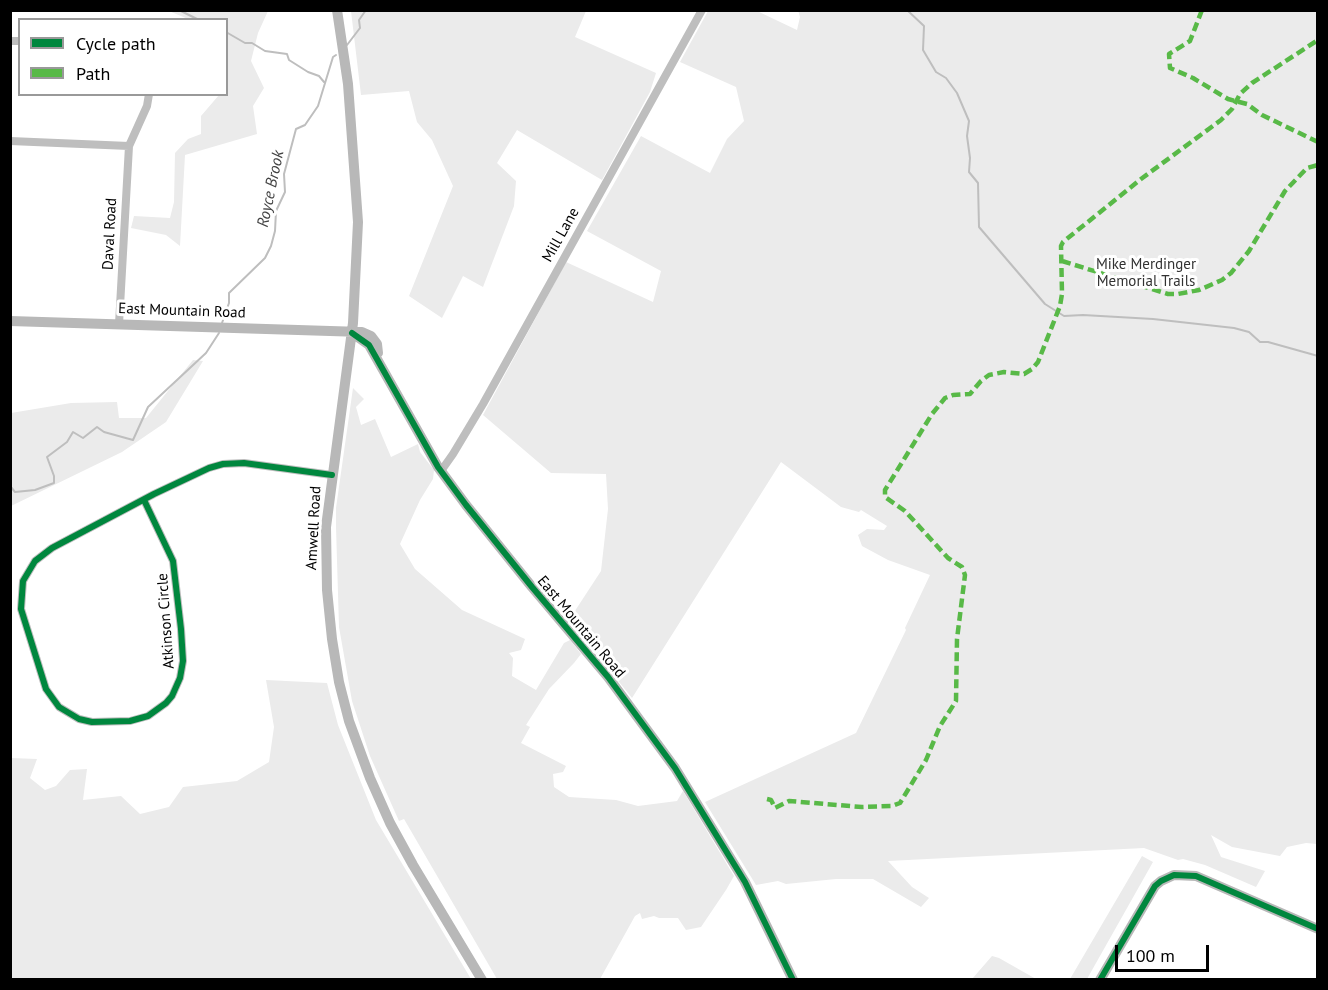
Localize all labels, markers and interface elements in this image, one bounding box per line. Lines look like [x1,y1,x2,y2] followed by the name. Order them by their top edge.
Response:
[18,18,228,96] legend
[76,32,156,55] text: Cycle path
[76,62,110,85] text: Path
[254,149,288,229] water label: Royce Brook
[99,198,121,270] street label: Daval Road
[539,205,583,265] street label: Mill Lane
[1096,256,1196,291] park label: Mike Merdinger Memorial Trails
[118,300,246,322] street label: East Mountain Road
[303,486,325,570] street label: Amwell Road
[154,572,178,670] street label: Atkinson Circle
[533,572,629,682] street label: East Mountain Road
[1118,933,1212,971] scale bar
[1126,944,1175,967] text: 100 m

